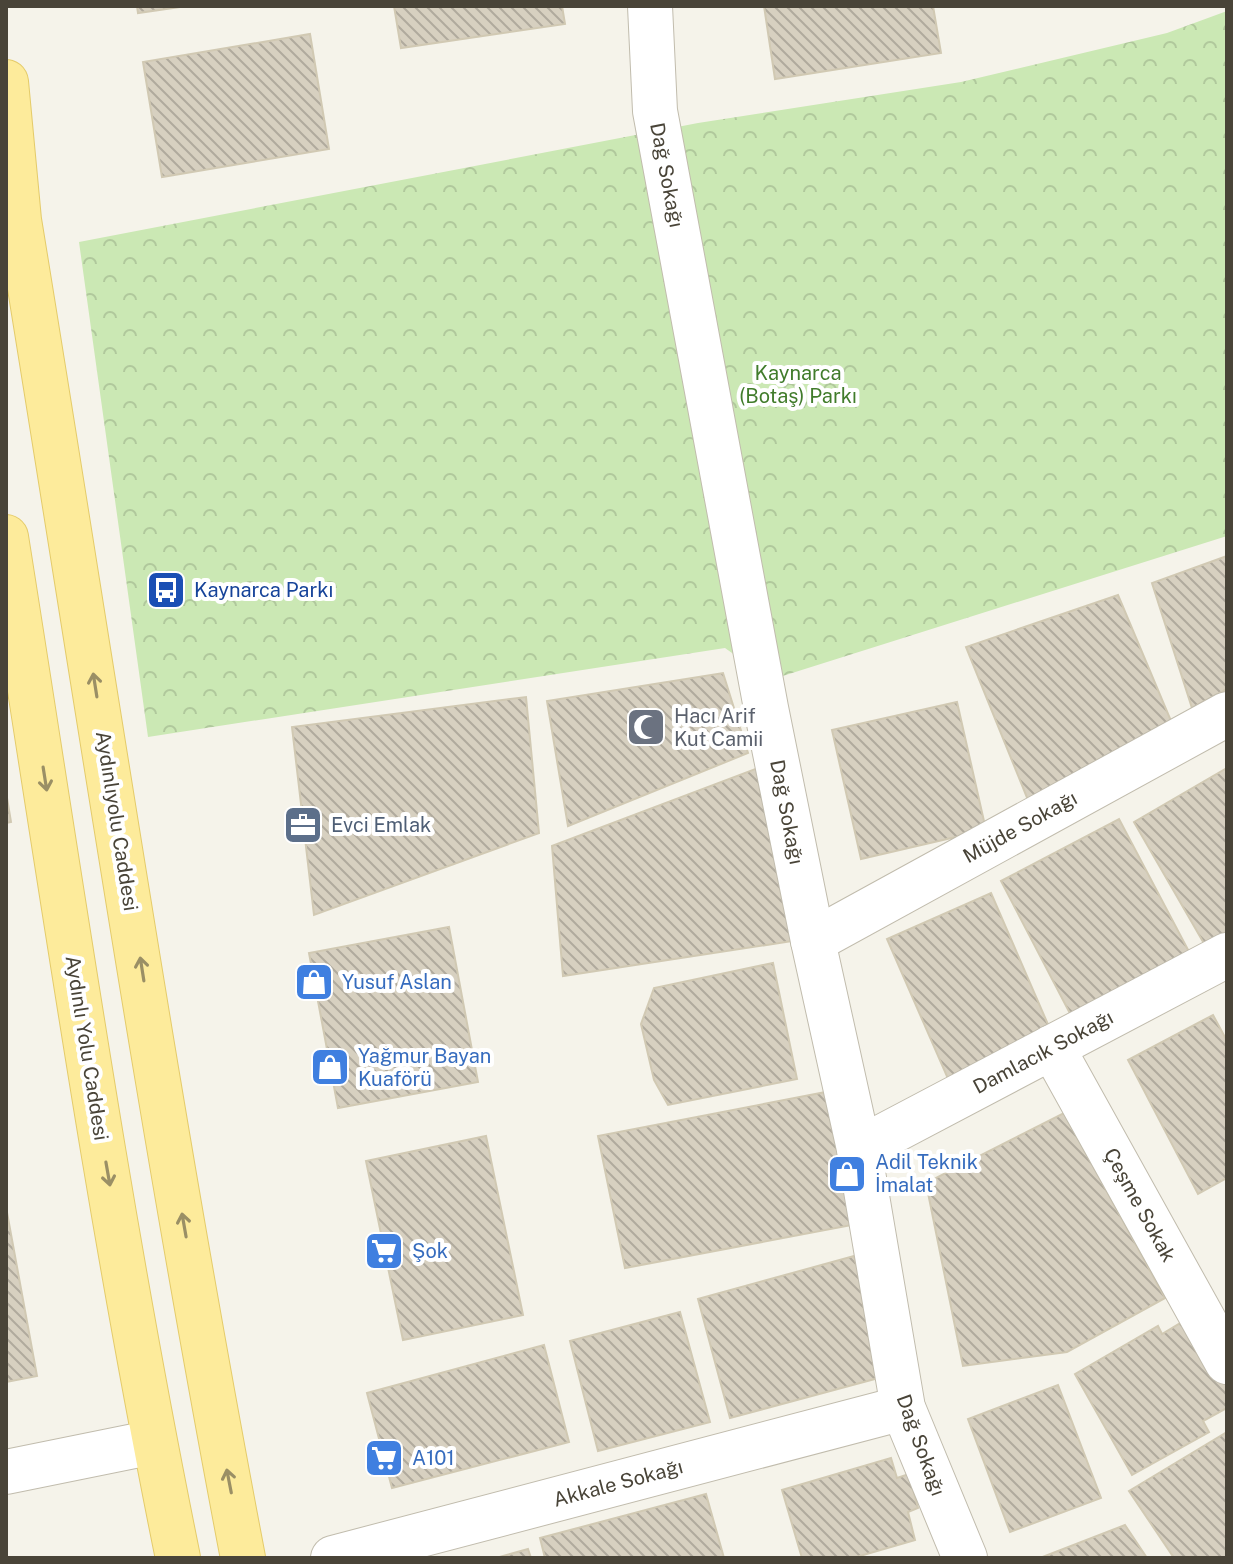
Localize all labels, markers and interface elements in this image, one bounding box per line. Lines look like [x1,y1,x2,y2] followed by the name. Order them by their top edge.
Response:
[645,121,689,229] street label: Dağ Sokağı
[739,361,857,408] park label: Kaynarca (Botaş) Parkı
[145,569,187,611] bus stop icon: Kaynarca Parkı
[194,578,333,602] place label: Kaynarca Parkı
[87,672,102,698] one-way arrow
[674,704,763,751] place label: Hacı Arif Kut Camii
[625,706,667,748] mosque icon: Hacı Arif Kut Camii
[91,729,143,913] street label: Aydınlıyolu Caddesi
[765,758,809,866] street label: Dağ Sokağı
[38,766,53,792] one-way arrow
[959,786,1081,868] street label: Müjde Sokağı
[282,804,324,846] office icon: Evci Emlak
[331,813,431,837] place label: Evci Emlak
[61,954,113,1142] street label: Aydınlı Yolu Caddesi
[133,957,148,982] one-way arrow
[293,961,335,1003] shop icon: Yusuf Aslan
[342,970,452,994] place label: Yusuf Aslan
[969,1005,1117,1099] street label: Damlacık Sokağı
[358,1044,491,1091] place label: Yağmur Bayan Kuaförü
[309,1046,351,1088] shop icon: Yağmur Bayan Kuaförü
[1099,1144,1181,1266] street label: Çeşme Sokak
[875,1150,978,1197] place label: Adil Teknik İmalat
[826,1153,868,1195] shop icon: Adil Teknik İmalat
[102,1161,117,1187] one-way arrow
[176,1213,191,1238] one-way arrow
[363,1230,405,1272] supermarket icon: Şok
[412,1239,448,1263] place label: Şok
[892,1391,950,1499] street label: Dağ Sokağı
[363,1437,405,1479] supermarket icon: A101
[412,1446,455,1470] place label: A101
[551,1454,685,1512] street label: Akkale Sokağı
[220,1469,235,1495] one-way arrow

